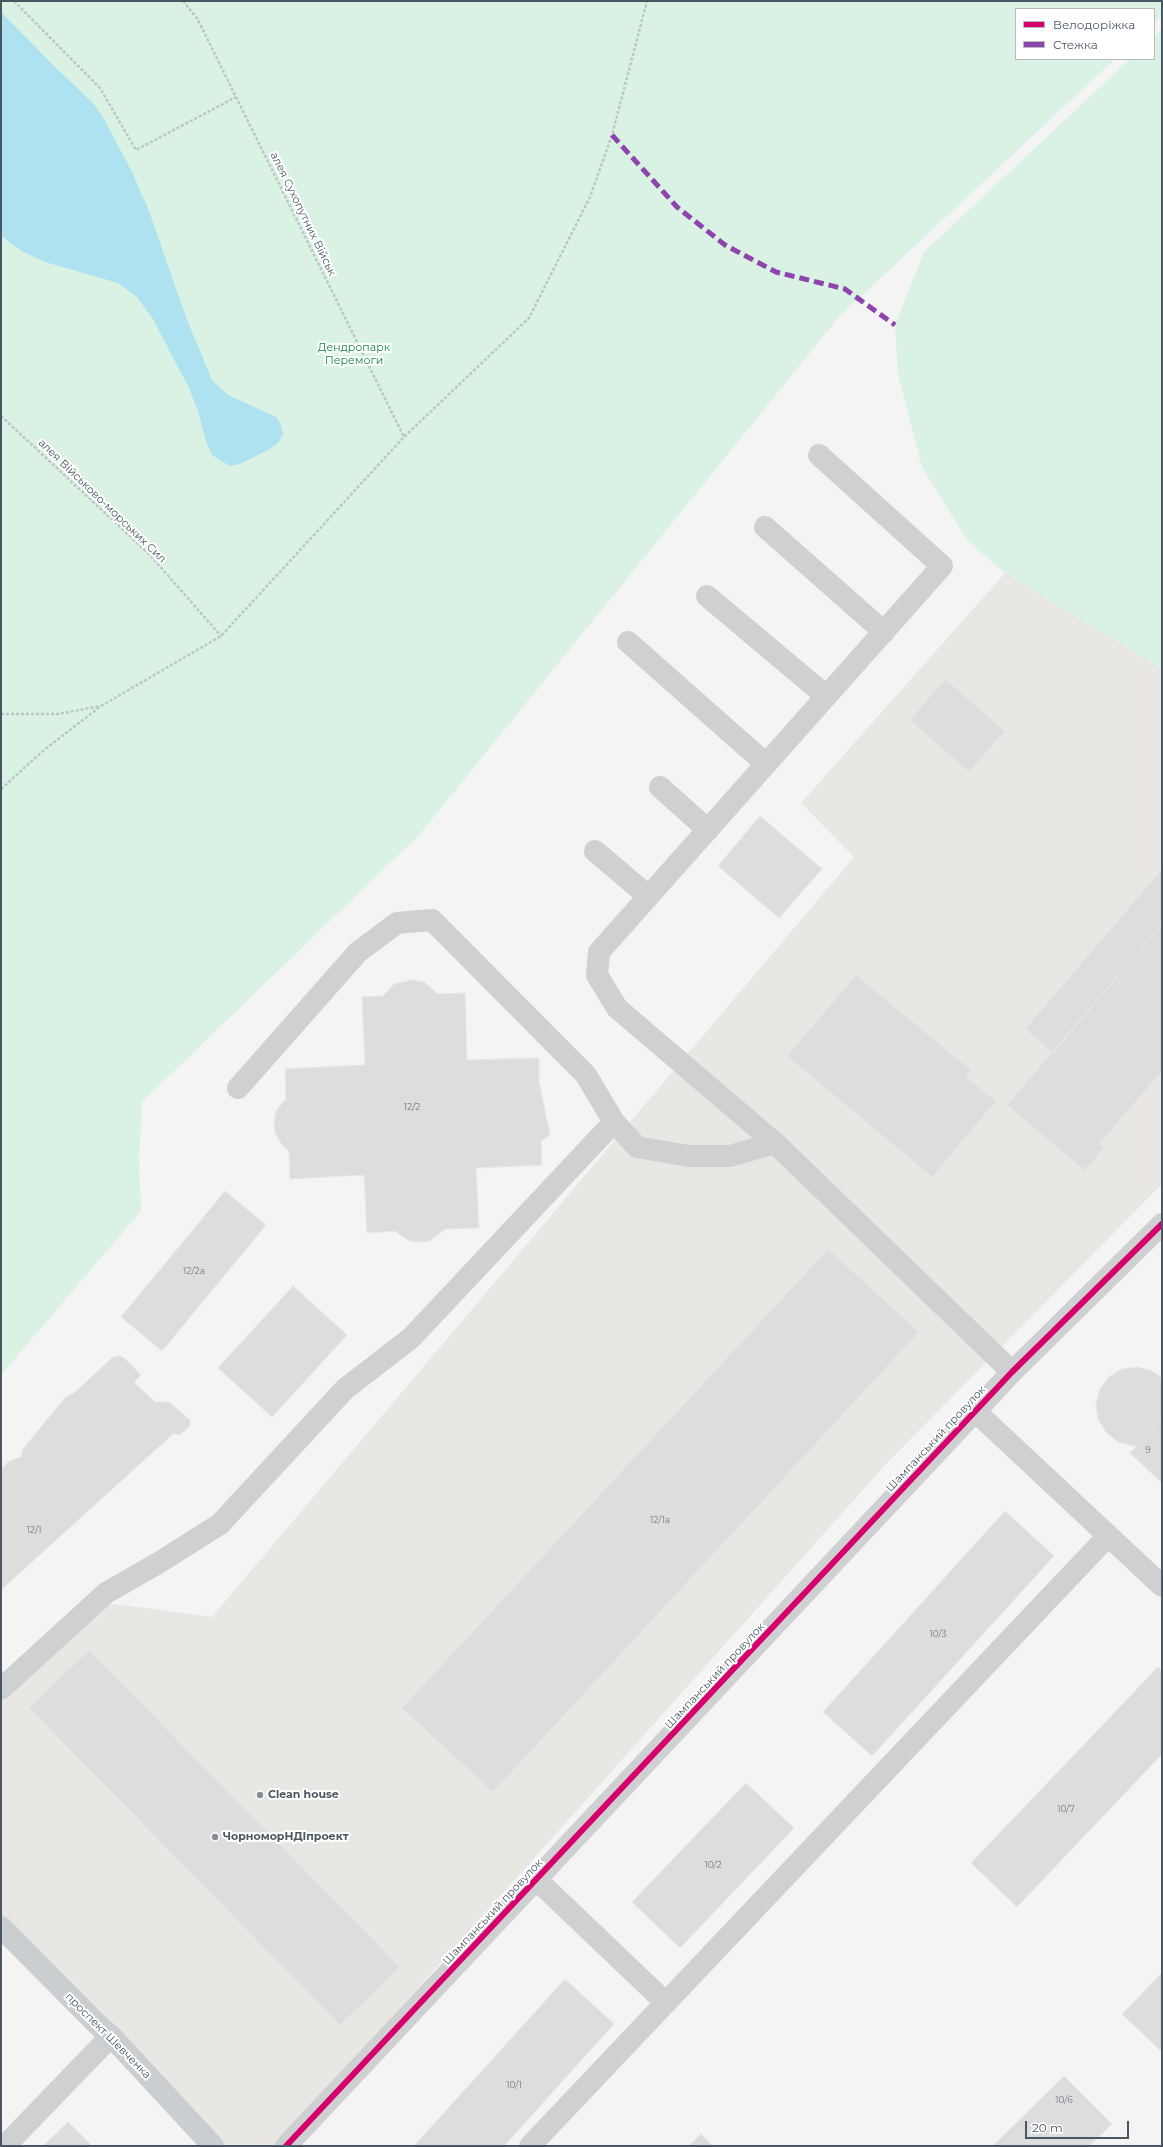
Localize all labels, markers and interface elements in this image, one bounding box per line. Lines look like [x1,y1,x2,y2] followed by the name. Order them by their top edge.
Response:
[1015,8,1155,60] legend
[1053,17,1135,32] text: Велодоріжка
[1053,37,1098,52] text: Стежка
[267,150,339,278] street label: алея Сухопутних Військ
[318,341,390,367] park label: Дендропарк Перемоги
[35,436,169,566] street label: алея Військово-морських Сил
[404,1102,420,1112] house number: 12/2
[183,1266,205,1276] house number: 12/2а
[883,1383,989,1495] street label: Шампанський провулок
[1145,1445,1151,1455] house number: 9
[650,1515,670,1525] house number: 12/1а
[27,1525,41,1535] house number: 12/1
[662,1620,768,1732] street label: Шампанський провулок
[929,1629,947,1639] house number: 10/3
[268,1788,339,1802] place label: Clean house
[255,1790,265,1800] marker: Clean house
[1057,1804,1075,1814] house number: 10/7
[223,1830,349,1844] place label: ЧорноморНДІпроект
[210,1832,220,1842] marker: ЧорноморНДІпроект
[440,1856,546,1968] street label: Шампанський провулок
[704,1860,722,1870] house number: 10/2
[62,1990,154,2082] street label: проспект Шевченка
[506,2080,522,2090] house number: 10/1
[1055,2095,1073,2105] house number: 10/6
[1027,2113,1131,2139] scale bar
[1032,2120,1063,2135] text: 20 m

